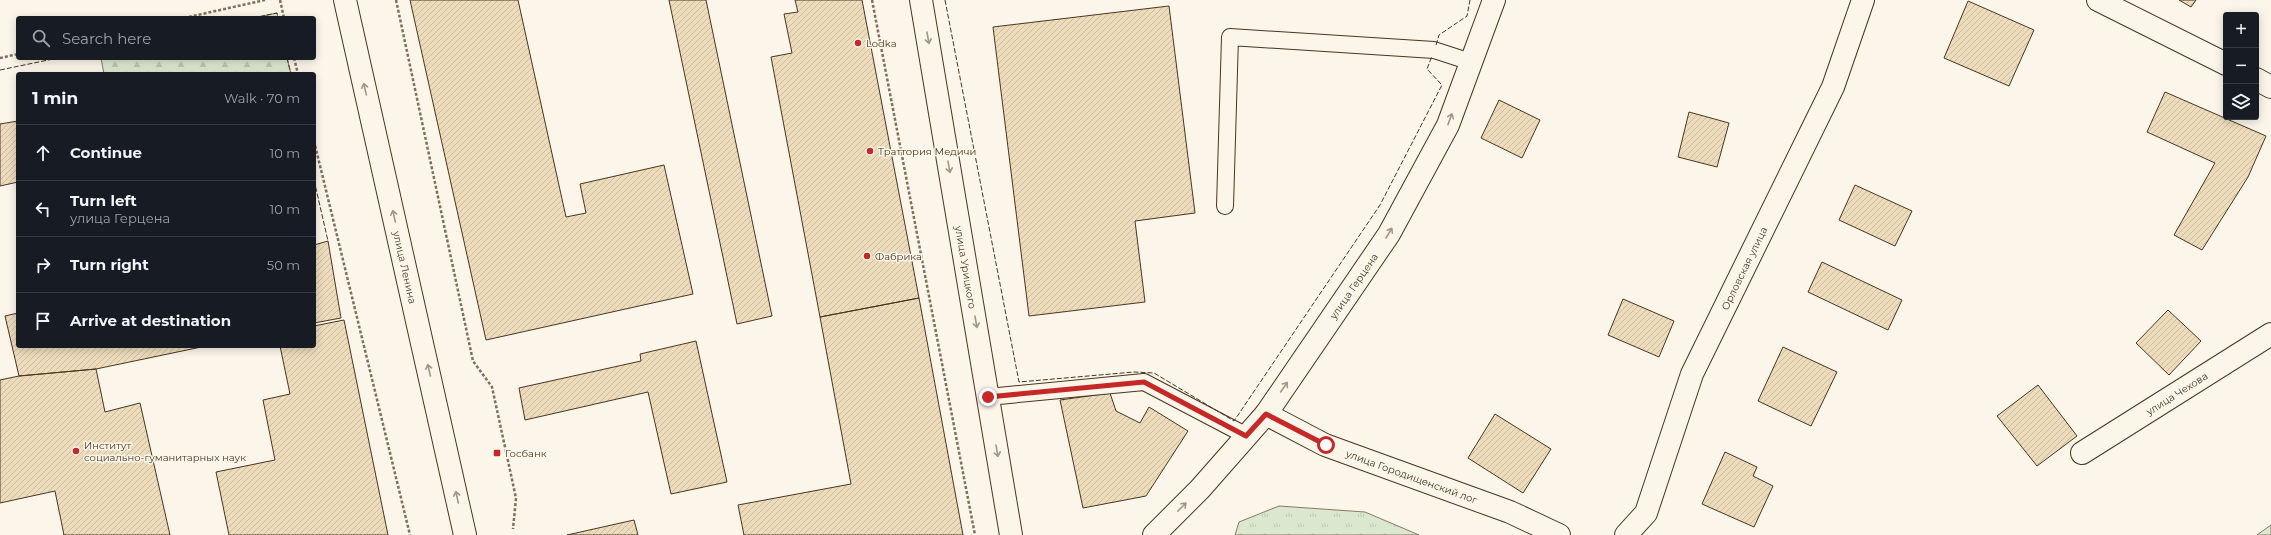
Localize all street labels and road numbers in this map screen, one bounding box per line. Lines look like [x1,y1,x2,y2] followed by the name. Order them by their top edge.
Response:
[952,224,979,310] street label: улица Урицкого
[1718,224,1770,312] street label: Орловская улица
[390,229,419,305] street label: улица Ленина
[1326,250,1381,322] street label: улица Герцена
[2143,369,2210,418] street label: улица Чехова
[1343,446,1480,506] street label: улица Городищенский лог

